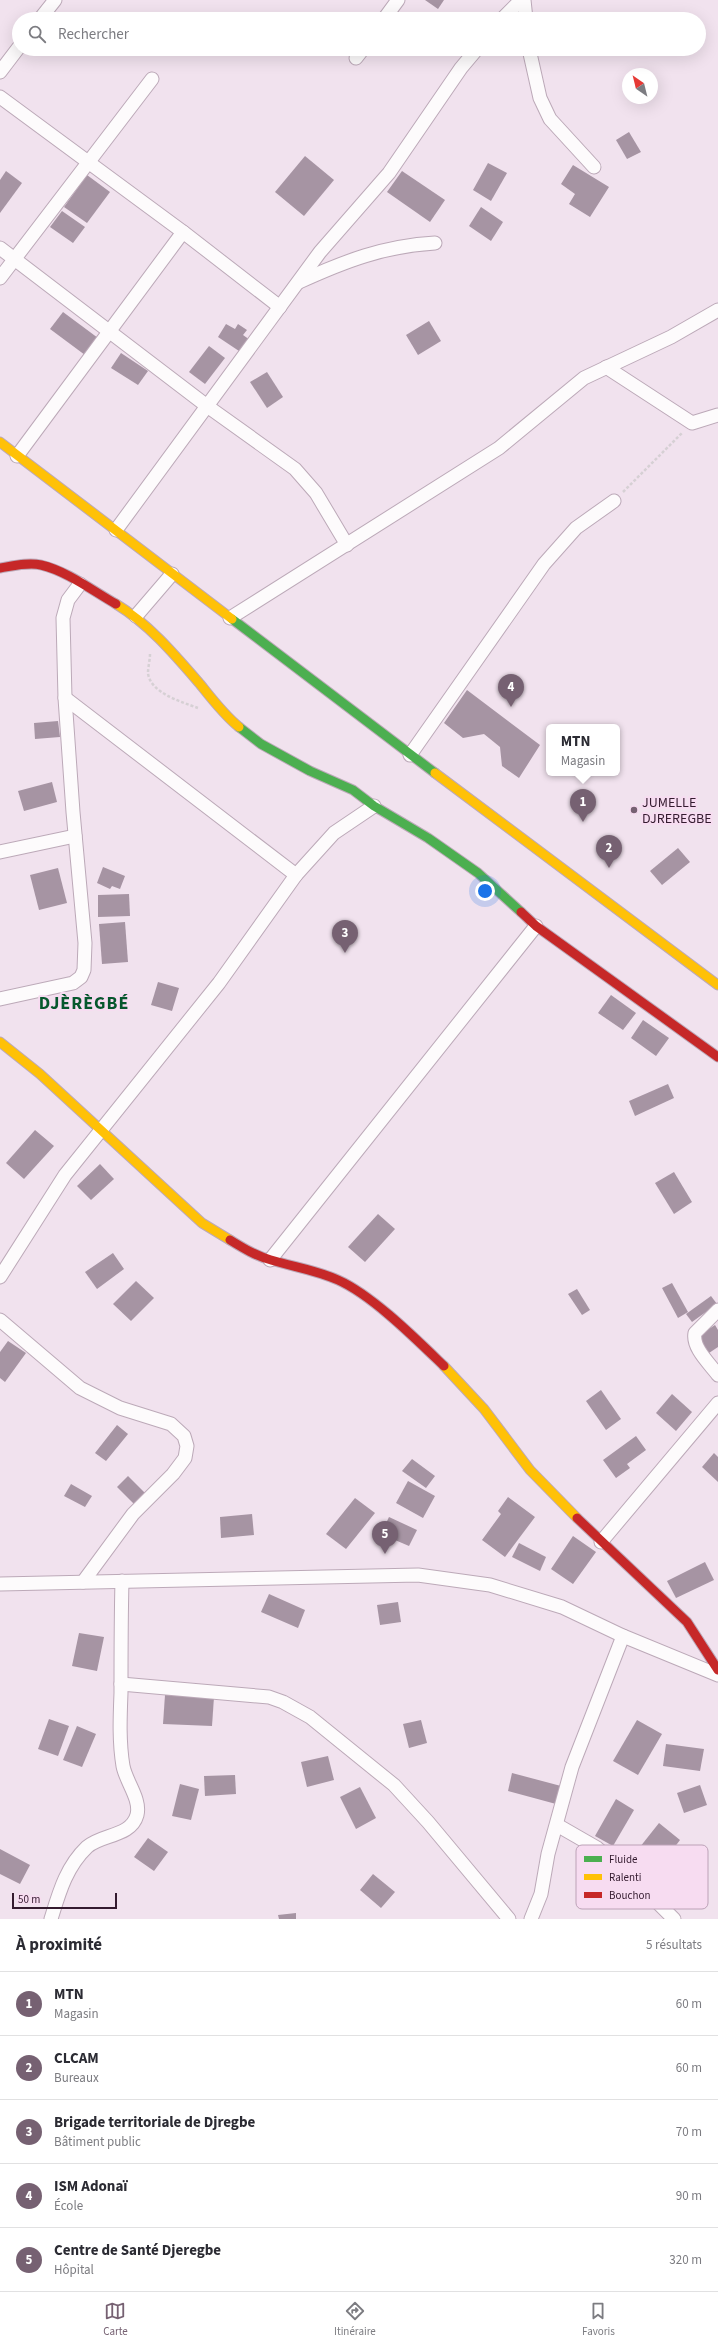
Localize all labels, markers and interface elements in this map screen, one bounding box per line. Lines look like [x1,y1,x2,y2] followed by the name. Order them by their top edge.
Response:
[12,12,706,56] search box
[26,23,48,45] icon: search
[58,24,129,45] text: Rechercher
[622,68,658,104] north arrow
[498,674,524,707] pin: 4
[546,724,620,776] popup
[561,731,590,752] text: MTN
[561,752,605,770] text: Magasin
[570,789,596,822] pin: 1
[642,793,712,829] place label: JUMELLE DJREREGBE
[629,805,639,815] marker: JUMELLE DJREREGBE
[596,835,622,868] pin: 2
[475,881,495,901] your location
[332,920,358,953] pin: 3
[39,991,129,1016] district label: DJÈRÈGBÉ
[372,1521,398,1554] pin: 5
[576,1845,708,1909] legend
[609,1852,638,1867] text: Fluide
[609,1870,641,1885] text: Ralenti
[609,1888,650,1903] text: Bouchon
[12,1891,117,1910] scale bar
[18,1892,40,1907] text: 50 m
[16,1933,102,1957] text: À proximité
[646,1936,702,1954] text: 5 résultats
[54,1984,84,2005] text: MTN
[26,1995,32,2013] text: 1
[676,1995,702,2013] text: 60 m
[54,2005,99,2023] text: Magasin
[54,2048,99,2069] text: CLCAM
[26,2059,32,2077] text: 2
[676,2059,702,2077] text: 60 m
[54,2069,99,2087] text: Bureaux
[54,2112,255,2133] text: Brigade territoriale de Djregbe
[26,2123,32,2141] text: 3
[676,2123,702,2141] text: 70 m
[54,2133,141,2151] text: Bâtiment public
[54,2176,127,2197] text: ISM Adonaï
[26,2187,32,2205] text: 4
[676,2187,702,2205] text: 90 m
[54,2197,83,2215] text: École
[54,2240,221,2261] text: Centre de Santé Djeregbe
[26,2251,32,2269] text: 5
[669,2251,702,2269] text: 320 m
[54,2261,94,2279] text: Hôpital
[103,2300,128,2339] tab: Carte
[334,2300,376,2339] tab: Itinéraire
[582,2300,615,2339] tab: Favoris

